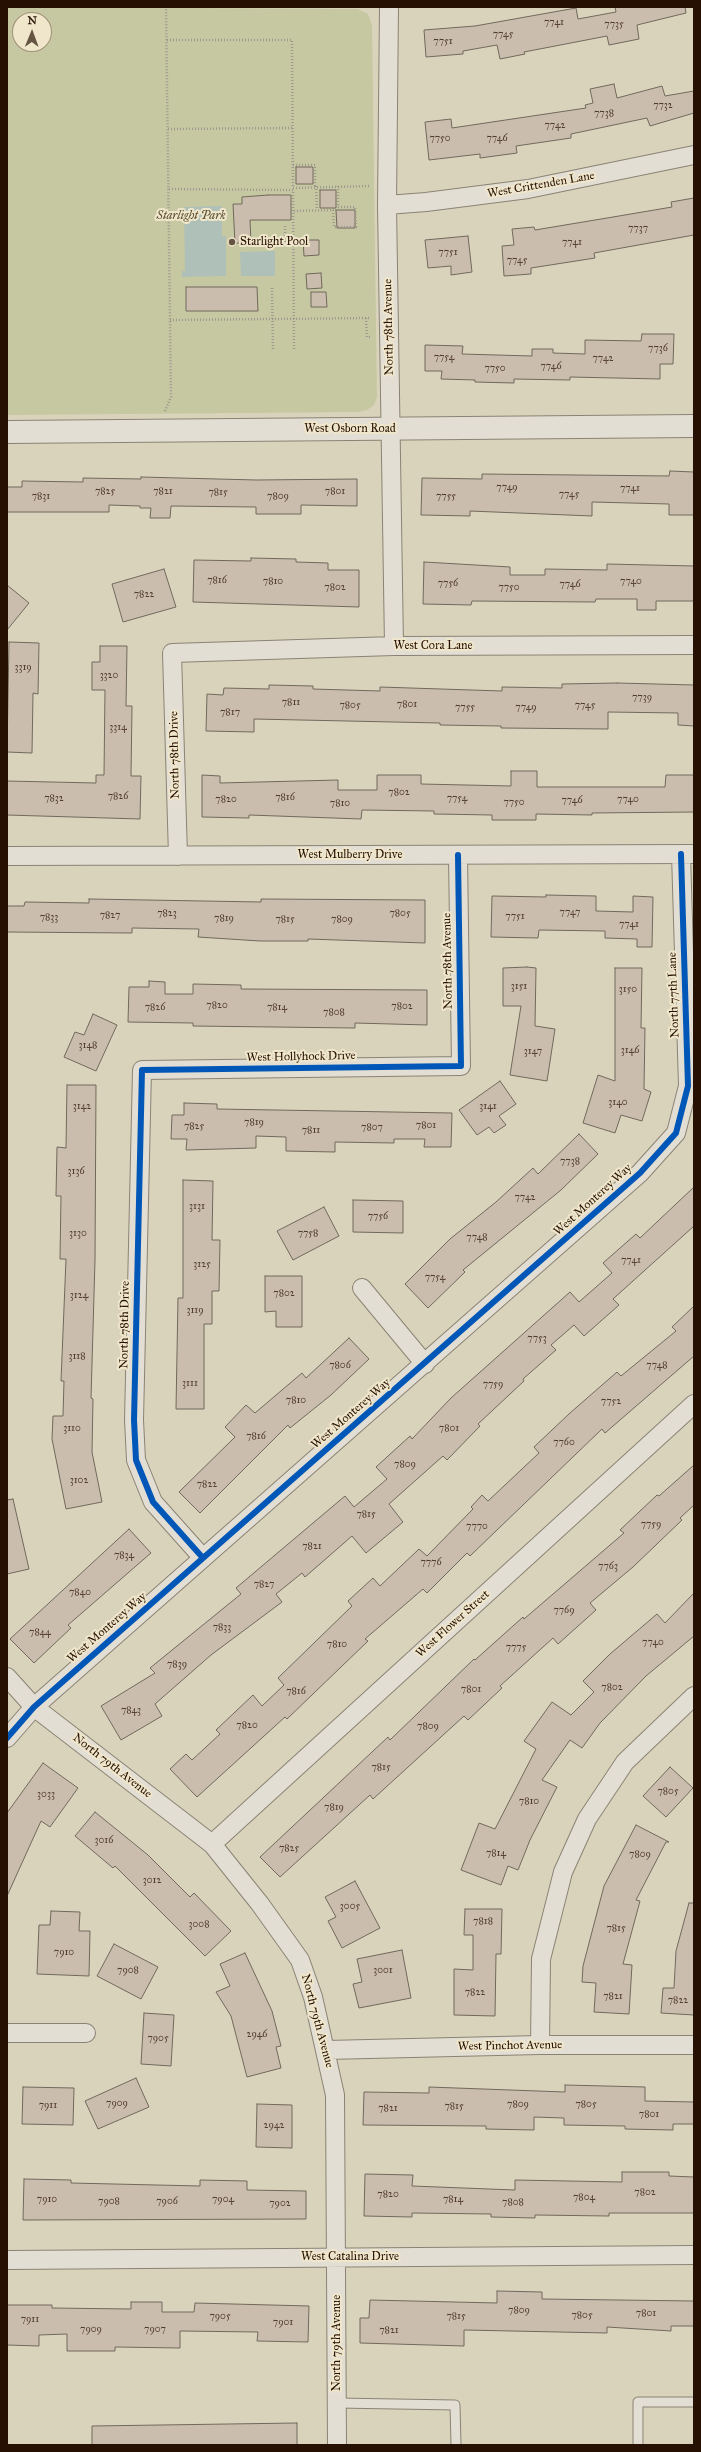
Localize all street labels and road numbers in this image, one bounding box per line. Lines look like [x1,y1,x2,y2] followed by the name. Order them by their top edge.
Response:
[486,168,596,202] street label: West Crittenden Lane
[381,279,397,375] street label: North 78th Avenue
[304,422,396,436] street label: West Osborn Road
[394,639,472,653] street label: West Cora Lane
[167,711,183,799] street label: North 78th Drive
[298,848,402,862] street label: West Mulberry Drive
[440,913,456,1009] street label: North 78th Avenue
[665,952,683,1038] street label: North 77th Lane
[246,1049,356,1065] street label: West Hollyhock Drive
[551,1161,635,1239] street label: West Monterey Way
[117,1281,133,1369] street label: North 78th Drive
[309,1376,393,1452] street label: West Monterey Way
[413,1587,493,1661] street label: West Flower Street
[65,1590,149,1666] street label: West Monterey Way
[70,1731,154,1801] street label: North 79th Avenue
[298,1973,336,2069] street label: North 79th Avenue
[458,2038,562,2054] street label: West Pinchot Avenue
[301,2250,399,2264] street label: West Catalina Drive
[330,2295,344,2391] street label: North 79th Avenue

